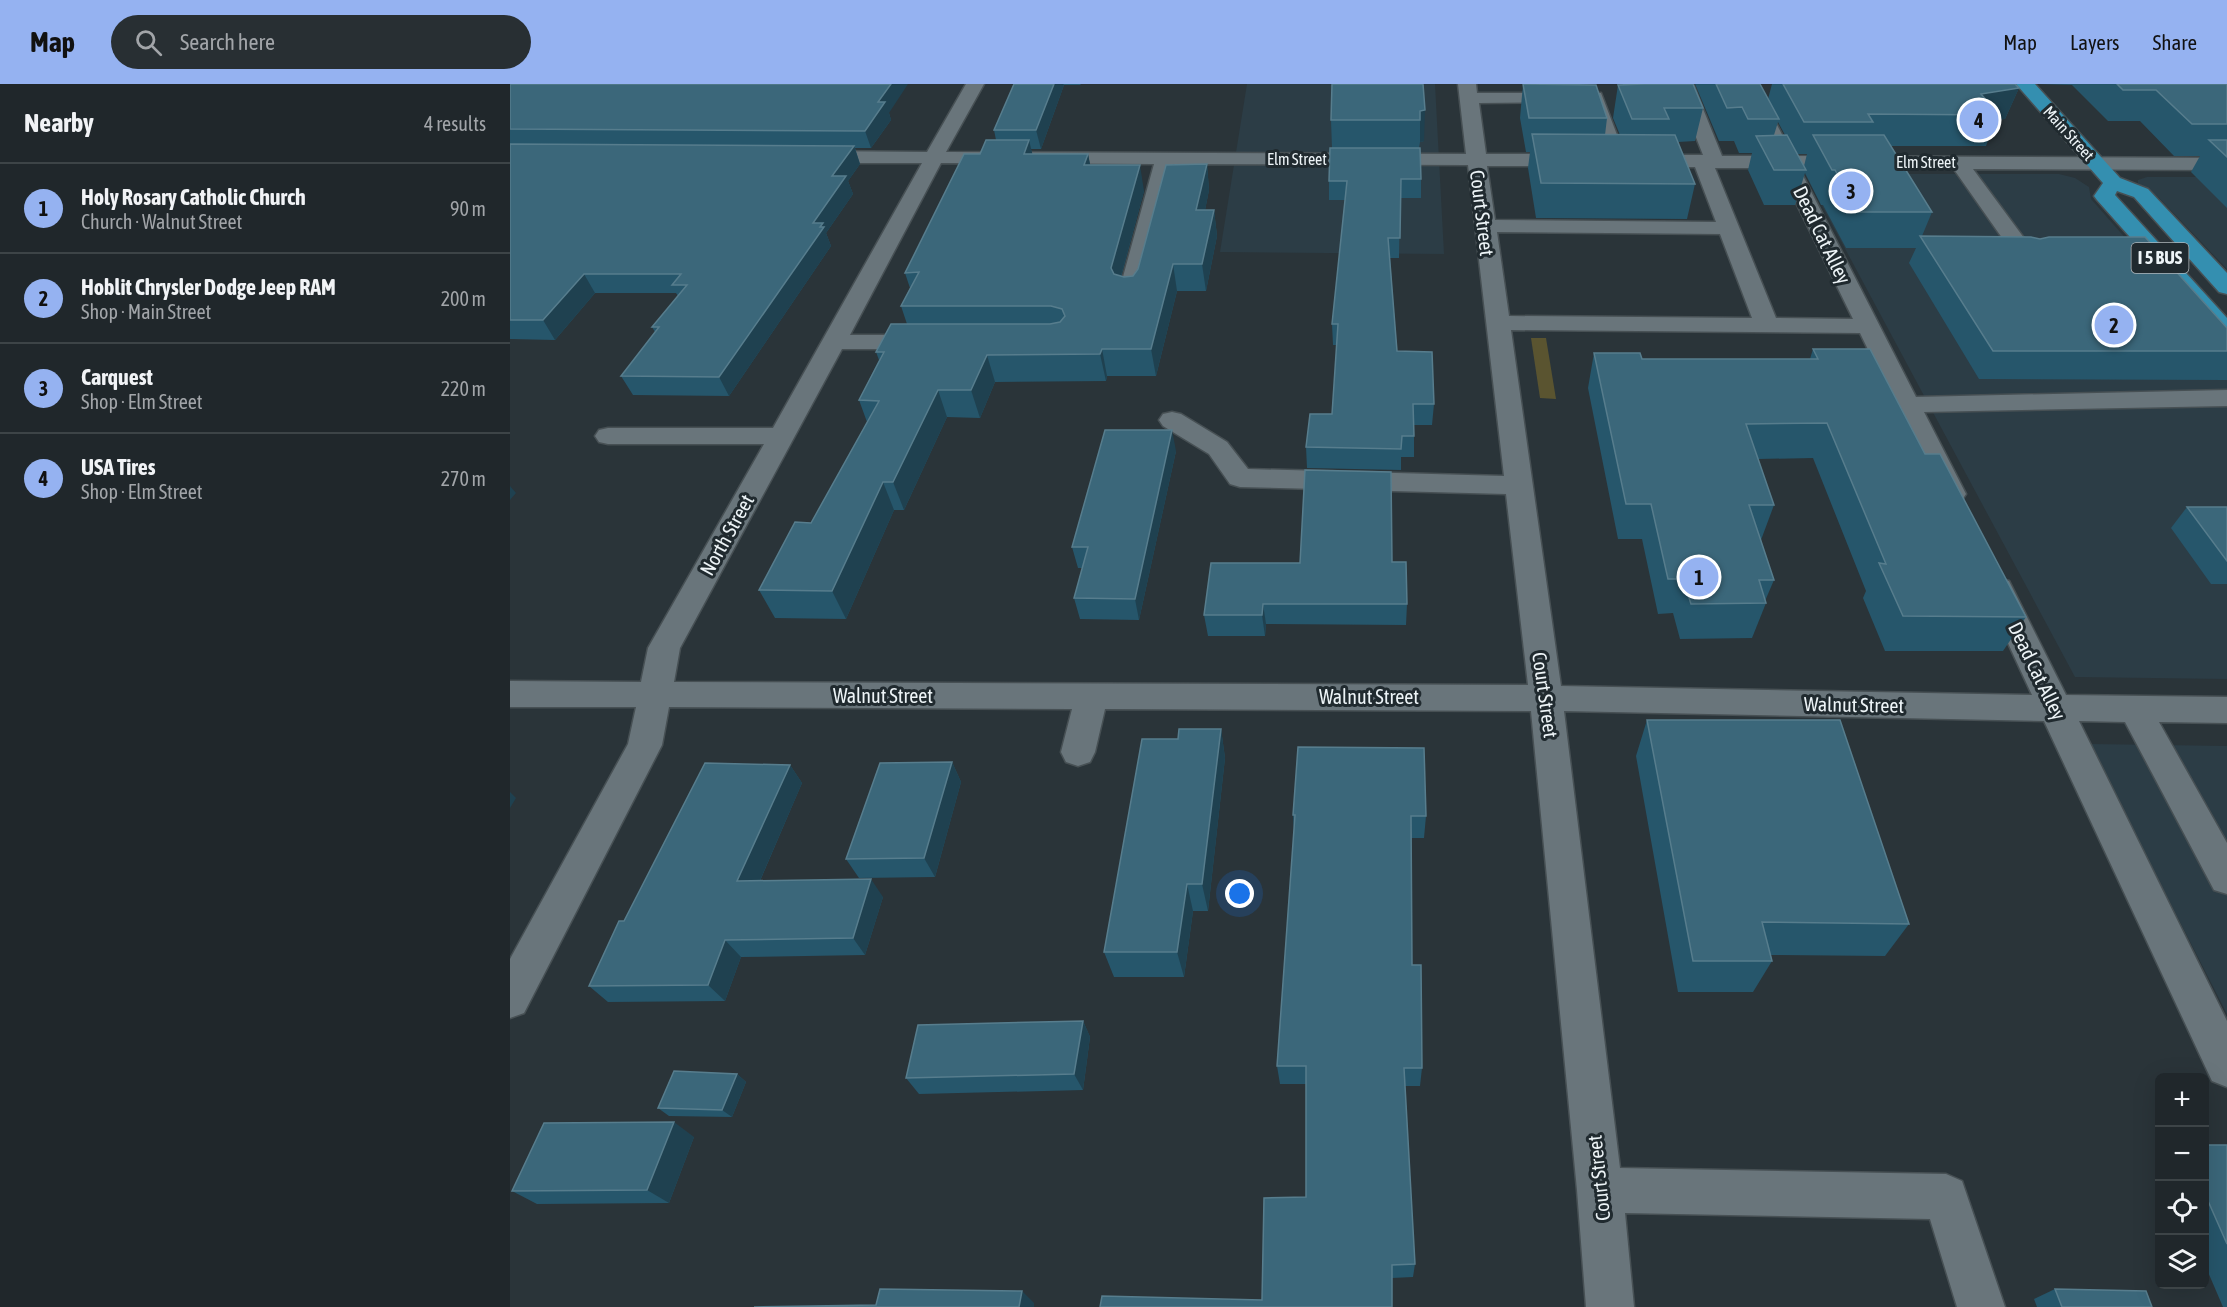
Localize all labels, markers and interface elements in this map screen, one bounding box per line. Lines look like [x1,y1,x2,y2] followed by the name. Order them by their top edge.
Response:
[111,15,531,69] search box
[30,26,75,58] text: Map
[132,26,165,59] icon: search
[180,29,275,55] text: Search here
[2003,30,2037,54] text: Map
[2070,30,2120,54] text: Layers
[2153,30,2197,54] text: Share
[1960,98,1998,142] pin: 4
[2040,102,2098,164] street label: Main Street
[24,108,94,138] text: Nearby
[424,112,486,135] text: 4 results
[1267,150,1327,168] street label: Elm Street
[1896,153,1956,171] street label: Elm Street
[1832,168,1870,214] pin: 3
[1466,169,1499,257] street label: Court Street
[1789,182,1856,287] street label: Dead Cat Alley
[81,184,306,210] text: Holy Rosary Catholic Church
[39,197,48,220] text: 1
[450,197,486,220] text: 90 m
[81,210,242,233] text: Church · Walnut Street
[2132,243,2188,273] road number: I 5 BUS
[81,274,336,300] text: Hoblit Chrysler Dodge Jeep RAM
[39,287,48,310] text: 2
[441,287,486,310] text: 200 m
[81,300,211,323] text: Shop · Main Street
[2094,302,2134,348] pin: 2
[81,364,153,390] text: Carquest
[39,377,48,400] text: 3
[441,377,486,400] text: 220 m
[81,390,203,413] text: Shop · Elm Street
[81,454,156,480] text: USA Tires
[39,467,48,490] text: 4
[441,467,486,490] text: 270 m
[81,480,203,503] text: Shop · Elm Street
[695,490,758,579] street label: North Street
[1680,554,1718,600] pin: 1
[2004,618,2071,723] street label: Dead Cat Alley
[1528,651,1563,739] street label: Court Street
[833,684,933,707] street label: Walnut Street
[1319,685,1419,708] street label: Walnut Street
[1804,692,1905,717] street label: Walnut Street
[1225,879,1254,908] your location
[2155,1073,2209,1289] map controls
[2155,1073,2209,1127] button: +
[2155,1127,2209,1181] button: −
[1583,1134,1614,1222] street label: Court Street
[2155,1181,2209,1235] button: locate
[2155,1235,2209,1289] button: layers

